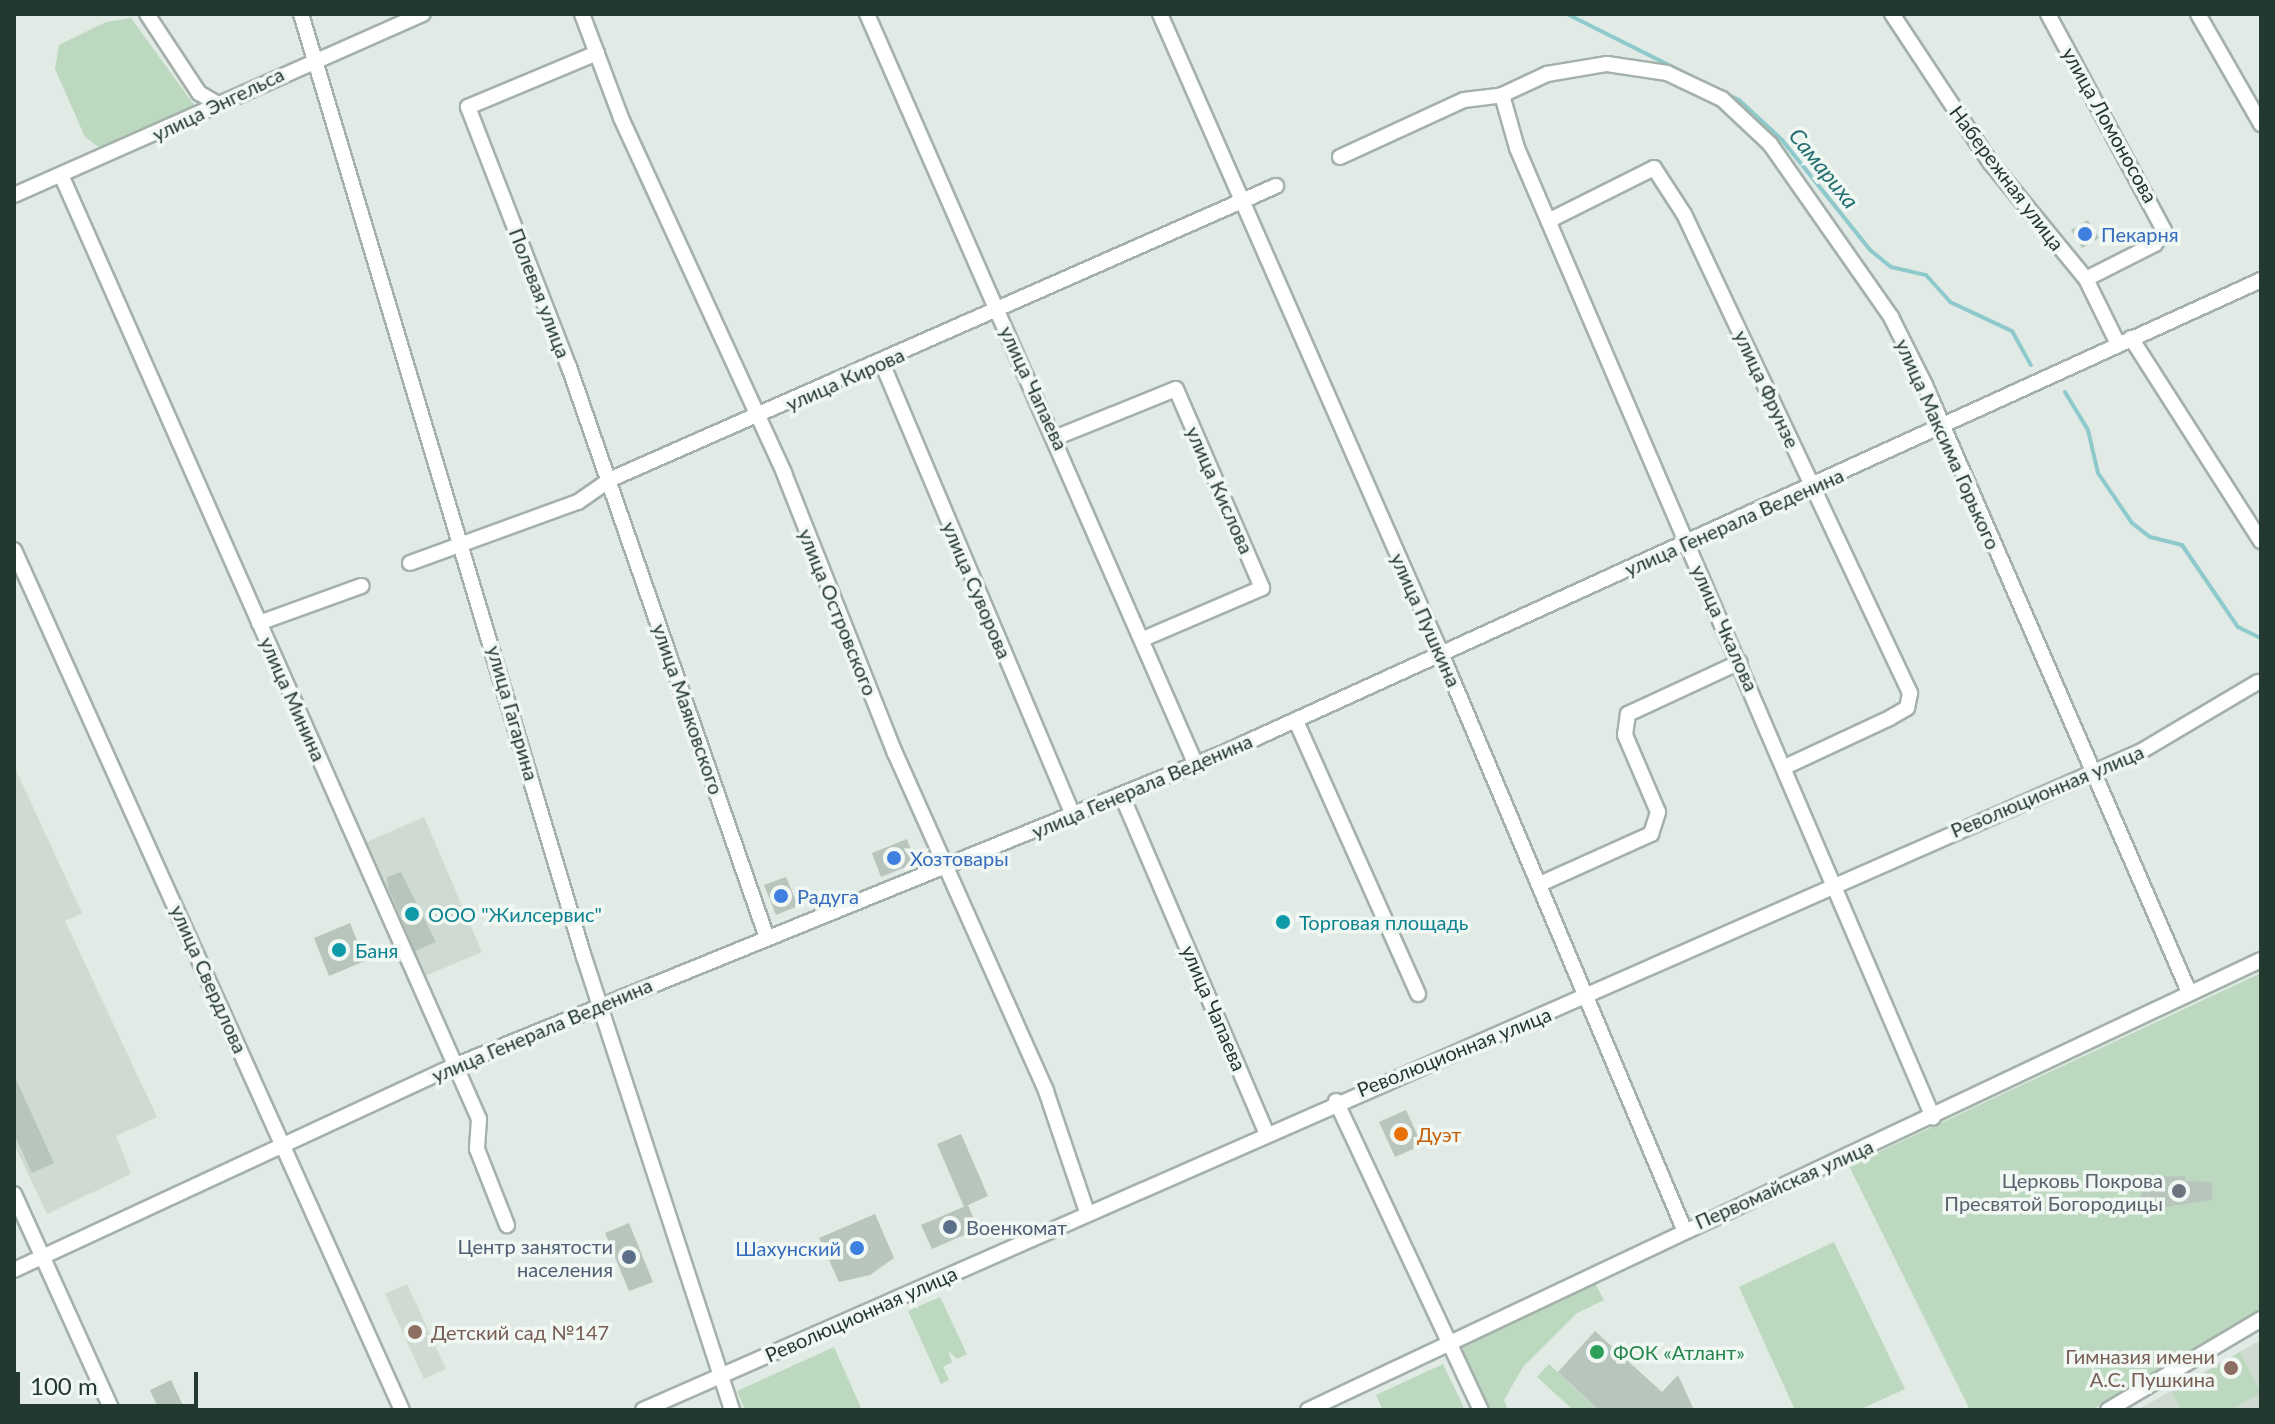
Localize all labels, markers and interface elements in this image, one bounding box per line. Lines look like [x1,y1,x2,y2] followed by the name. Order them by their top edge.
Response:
[2057,43,2163,207] street label: улица Ломоносова
[148,62,288,146] street label: улица Энгельса
[1945,101,2069,255] street label: Набережная улица
[1784,123,1864,213] water label: Самариха
[2101,222,2179,246] place label: Пекарня
[504,225,576,361] street label: Полевая улица
[2076,225,2094,243] marker: Пекарня
[995,322,1073,454] street label: улица Чапаева
[1729,326,1805,452] street label: улица Фрунзе
[1891,335,2005,553] street label: улица Максима Горького
[782,342,908,416] street label: улица Кирова
[1181,423,1259,557] street label: улица Кислова
[1621,463,1847,581] street label: улица Генерала Веденина
[937,518,1017,662] street label: улица Суворова
[794,525,882,699] street label: улица Островского
[1386,549,1466,691] street label: улица Пушкина
[1686,561,1764,695] street label: улица Чкалова
[648,620,728,798] street label: улица Маяковского
[255,633,331,765] street label: улица Минина
[482,643,544,783] street label: улица Гагарина
[1028,729,1256,843] street label: улица Генерала Веденина
[1947,739,2147,843] street label: Революционная улица
[910,846,1009,870] place label: Хозтовары
[885,849,903,867] marker: Хозтовары
[797,884,859,908] place label: Радуга
[772,887,790,905] marker: Радуга
[166,901,252,1057] street label: улица Свердлова
[428,902,602,926] place label: ООО "Жилсервис"
[403,905,421,923] marker: ООО "Жилсервис"
[1299,910,1468,934] place label: Торговая площадь
[1274,913,1292,931] marker: Торговая площадь
[355,938,398,962] place label: Баня
[330,941,348,959] marker: Баня
[1177,942,1251,1074] street label: улица Чапаева
[428,973,656,1087] street label: улица Генерала Веденина
[1353,1002,1555,1102] street label: Революционная улица
[1417,1122,1461,1146] place label: Дуэт
[1392,1125,1410,1143] marker: Дуэт
[1691,1134,1877,1234] street label: Первомайская улица
[1944,1168,2163,1215] place label: Церковь Покрова Пресвятой Богородицы
[2170,1182,2188,1200] marker: Церковь Покрова Пресвятой Богородицы
[966,1215,1067,1239] place label: Военкомат
[941,1218,959,1236] marker: Военкомат
[458,1234,613,1281] place label: Центр занятости населения
[735,1236,841,1260] place label: Шахунский
[848,1239,866,1257] marker: Шахунский
[620,1248,638,1266] marker: Центр занятости населения
[761,1261,961,1367] street label: Революционная улица
[431,1320,609,1344] place label: Детский сад №147
[406,1323,424,1341] marker: Детский сад №147
[1613,1340,1745,1364] place label: ФОК «Атлант»
[1588,1343,1606,1361] marker: ФОК «Атлант»
[2065,1344,2215,1391] place label: Гимназия имени А.С. Пушкина
[20,1356,202,1406] scale bar
[2222,1359,2240,1377] marker: Гимназия имени А.С. Пушкина
[30,1371,98,1400] text: 100 m

